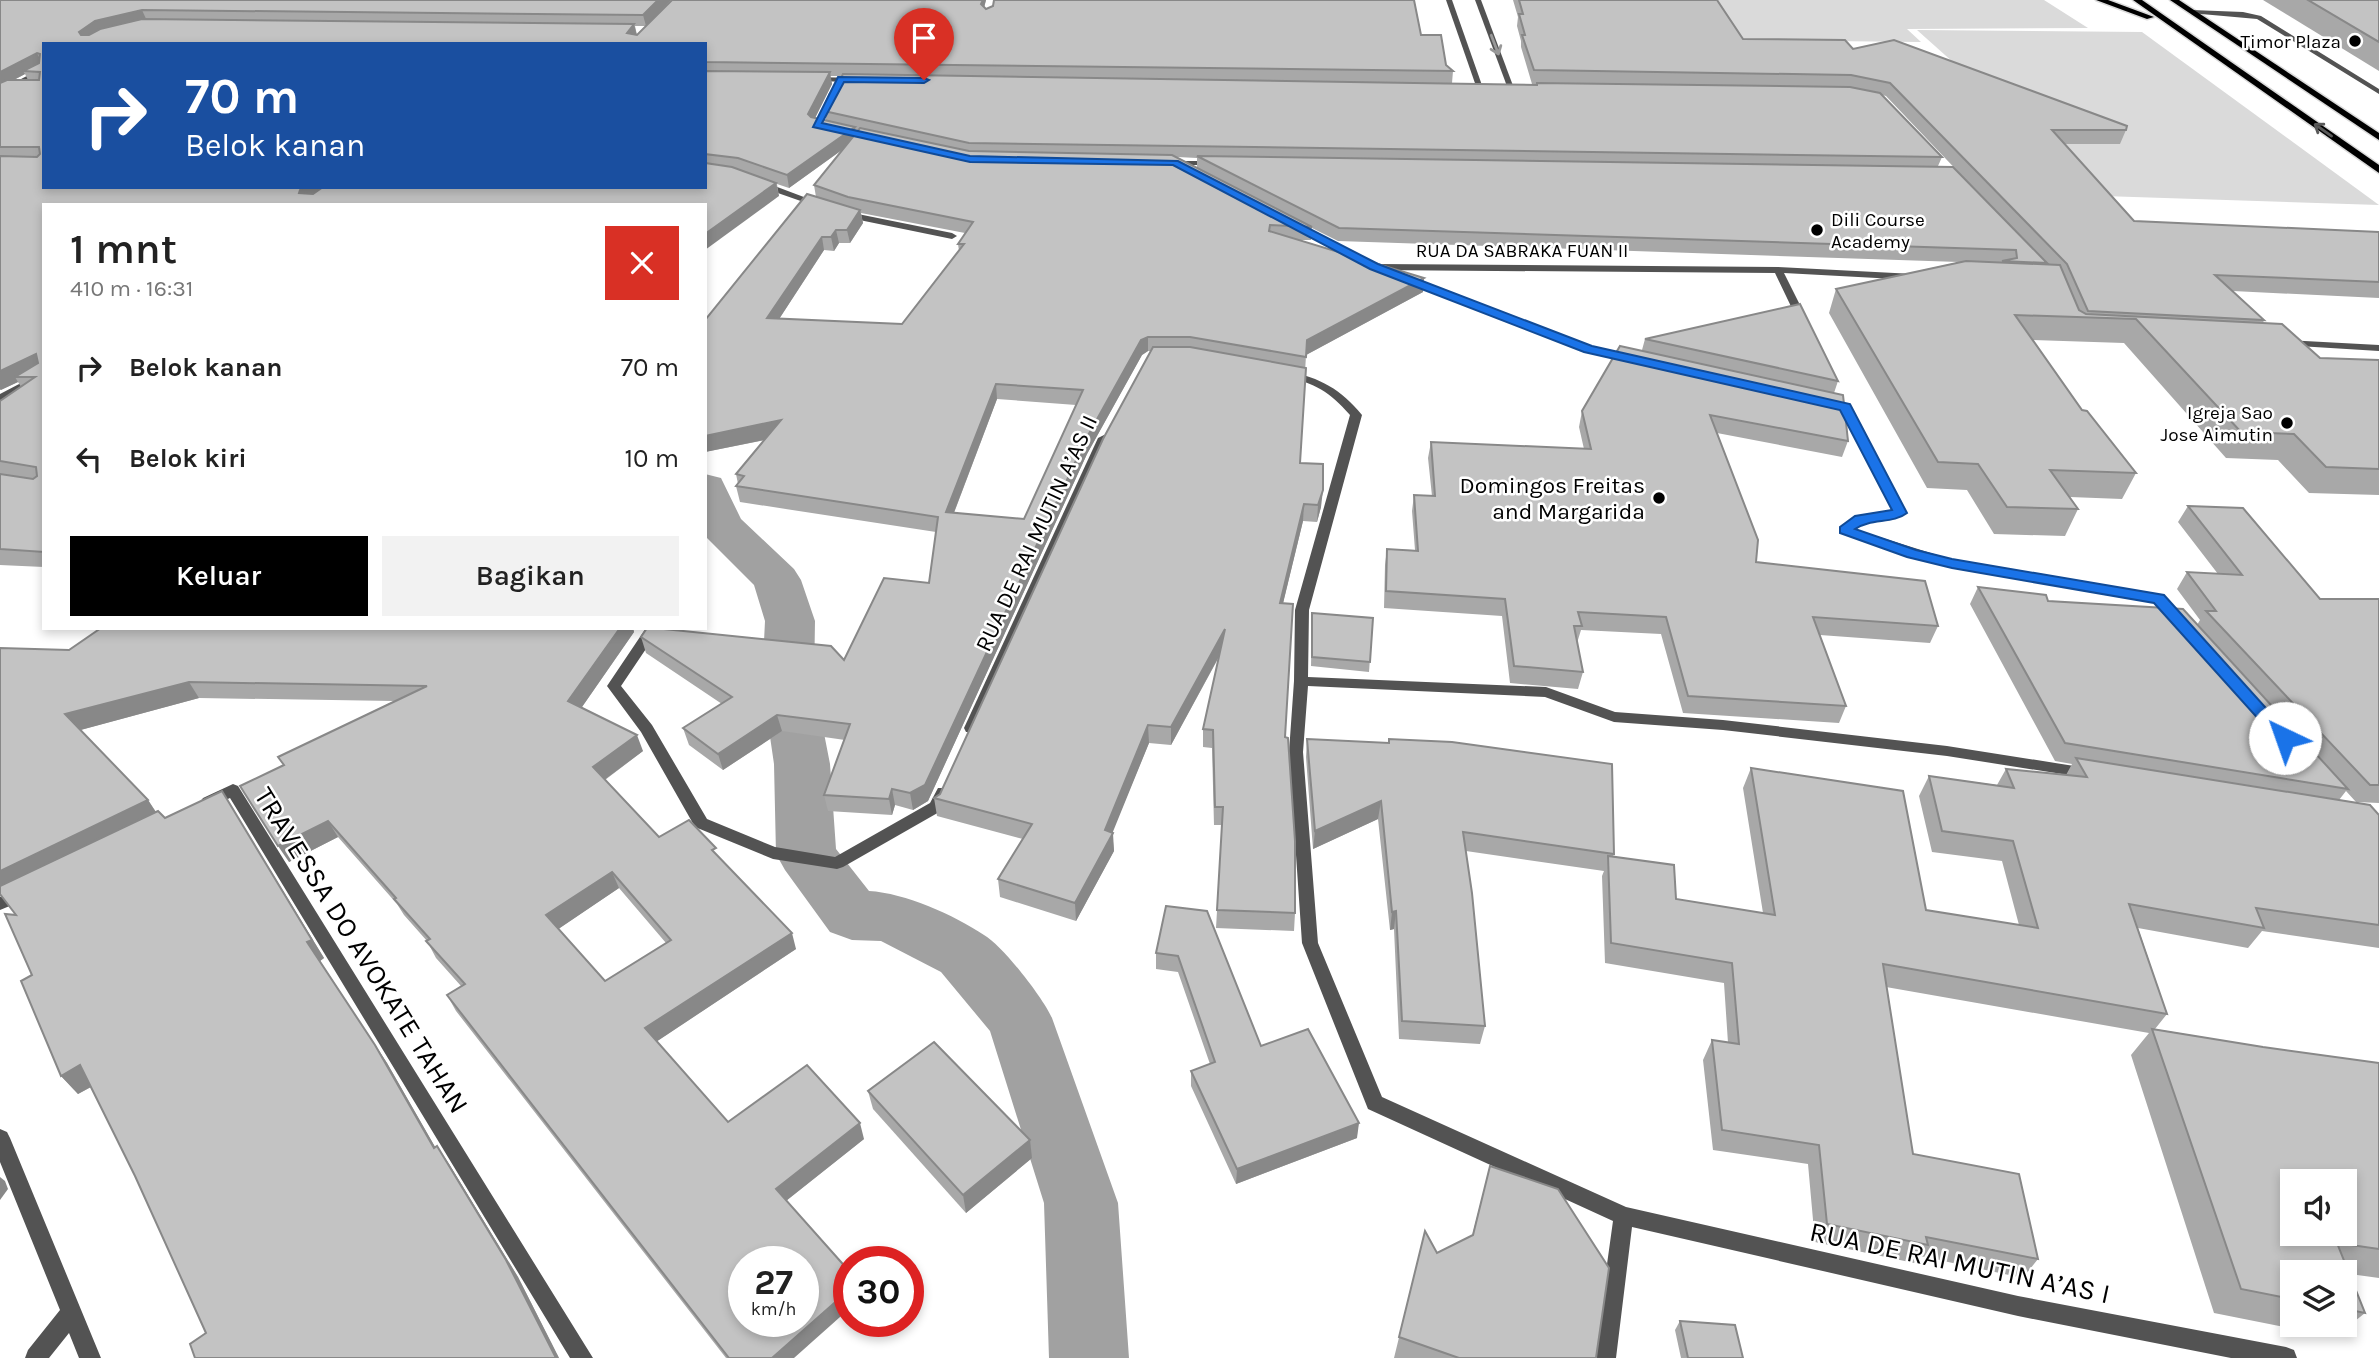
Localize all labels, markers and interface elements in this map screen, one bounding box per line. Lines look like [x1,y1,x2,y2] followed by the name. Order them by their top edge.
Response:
[894,8,954,80] pin
[905,19,943,57] icon: arrive
[2241,31,2341,53] place label: Timor Plaza
[1490,33,1503,55] one-way arrow
[2347,33,2363,49] marker: Timor Plaza
[185,68,299,125] text: 70 m
[70,70,161,161] icon: right
[2314,123,2333,137] one-way arrow
[185,127,365,164] text: Belok kanan
[1831,209,1925,253] place label: Dili Course Academy
[1809,222,1825,238] marker: Dili Course Academy
[70,224,177,274] text: 1 mnt
[605,226,679,300] button: close
[1416,240,1628,262] street label: RUA DA SABRAKA FUAN II
[70,275,193,302] text: 410 m · 16:31
[70,349,108,387] icon: right
[129,352,282,383] text: Belok kanan
[621,352,679,383] text: 70 m
[2161,402,2273,446] place label: Igreja Sao Jose Aimutin
[970,411,1103,656] street label: RUA DE RAI MUTIN A’AS II
[2279,415,2295,431] marker: Igreja Sao Jose Aimutin
[70,440,108,478] icon: left
[129,443,247,474] text: Belok kiri
[624,443,679,474] text: 10 m
[1459,472,1645,525] place label: Domingos Freitas and Margarida
[1651,490,1667,506] marker: Domingos Freitas and Margarida
[70,536,368,616] button: Keluar
[382,536,679,616] button: Bagikan
[2248,701,2322,775] position arrow
[247,781,476,1119] street label: TRAVESSA DO AVOKATE TAHAN
[2280,1169,2357,1337] map controls
[2280,1169,2357,1246] button: sound
[1807,1215,2113,1310] street label: RUA DE RAI MUTIN A’AS I
[833,1246,924,1337] speed limit sign: 30
[2280,1260,2357,1337] button: layers
[754,1262,793,1303] text: 27
[751,1298,796,1320] text: km/h

